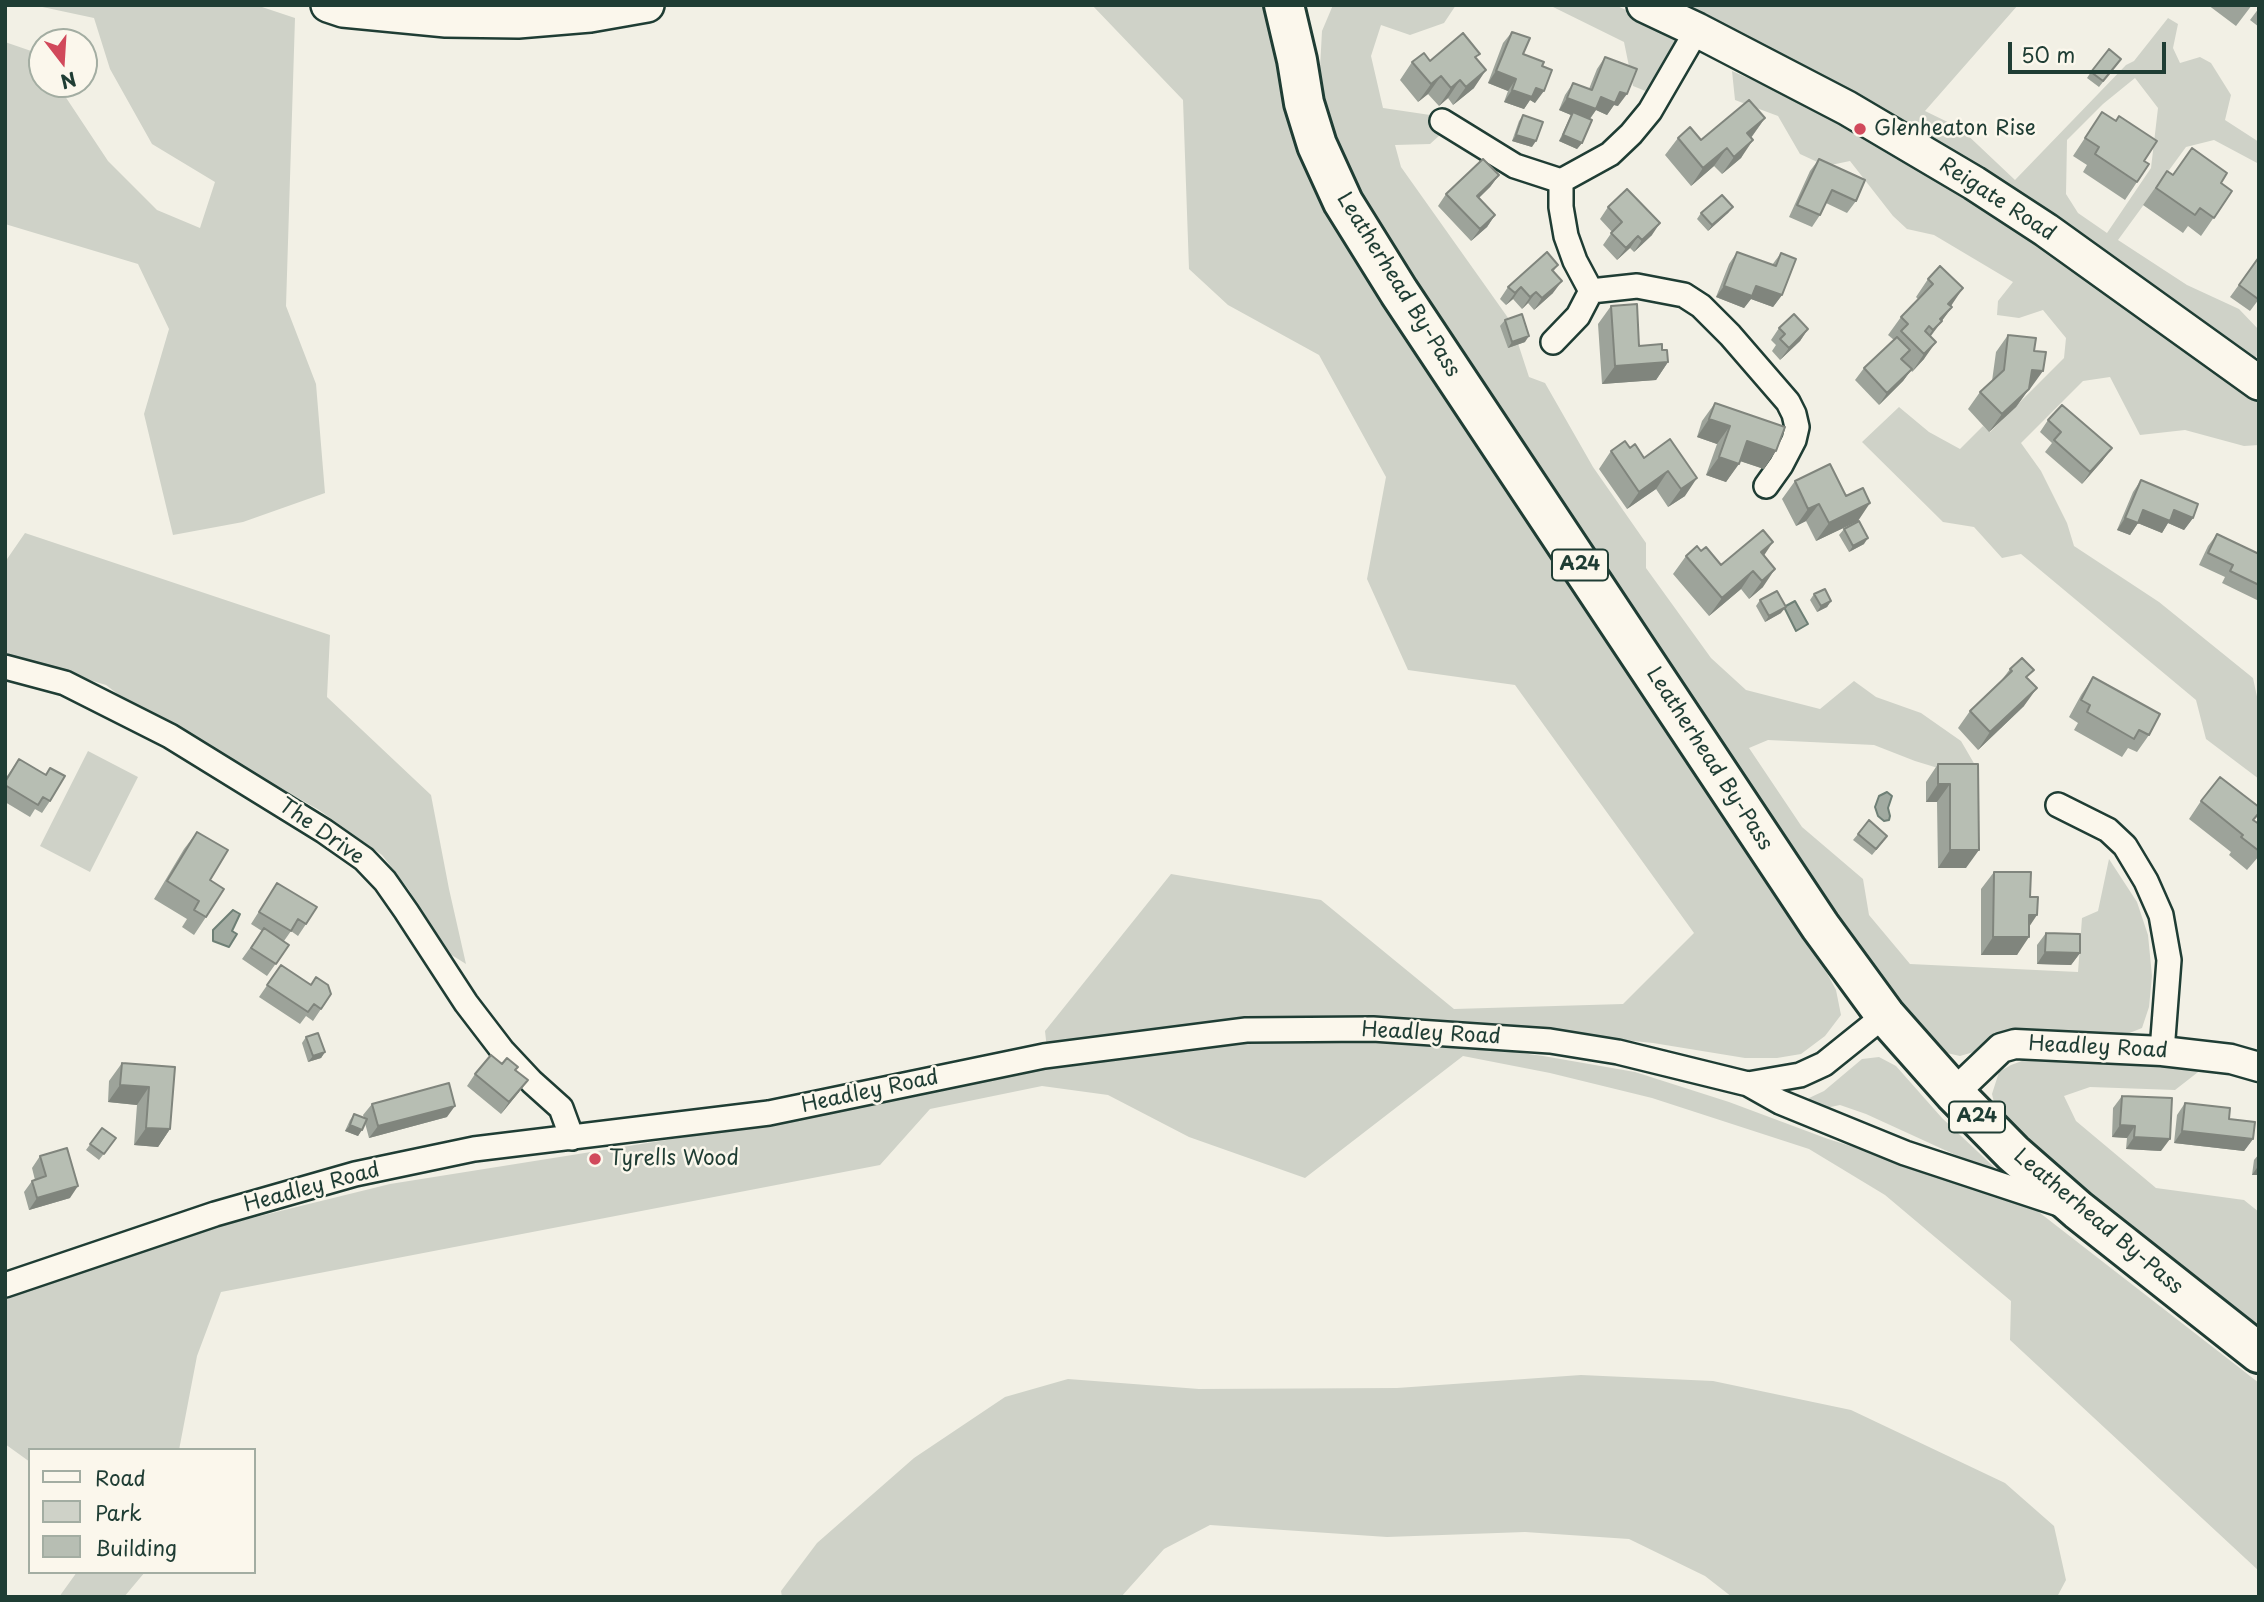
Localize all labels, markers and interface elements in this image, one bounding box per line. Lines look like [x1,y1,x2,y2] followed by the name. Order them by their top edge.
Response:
[28,28,98,98] north arrow
[2012,28,2170,72] scale bar
[2021,38,2075,70] text: 50 m
[57,66,80,97] text: N
[1874,116,2036,142] place label: Glenheaton Rise
[1852,121,1868,137] marker: Glenheaton Rise
[1934,153,2060,247] street label: Reigate Road
[1331,188,1465,382] street label: Leatherhead By-Pass
[1552,550,1608,580] road number: A24
[1640,663,1778,855] street label: Leatherhead By-Pass
[274,794,368,870] street label: The Drive
[1361,1018,1501,1050] street label: Headley Road
[2028,1032,2168,1064] street label: Headley Road
[799,1065,941,1119] street label: Headley Road
[1949,1102,2005,1133] road number: A24
[2008,1144,2188,1300] street label: Leatherhead By-Pass
[609,1146,739,1172] place label: Tyrells Wood
[587,1151,603,1167] marker: Tyrells Wood
[241,1158,383,1218] street label: Headley Road
[28,1448,256,1574] legend
[95,1461,146,1493] text: Road
[95,1496,142,1528] text: Park
[95,1531,177,1563] text: Building

